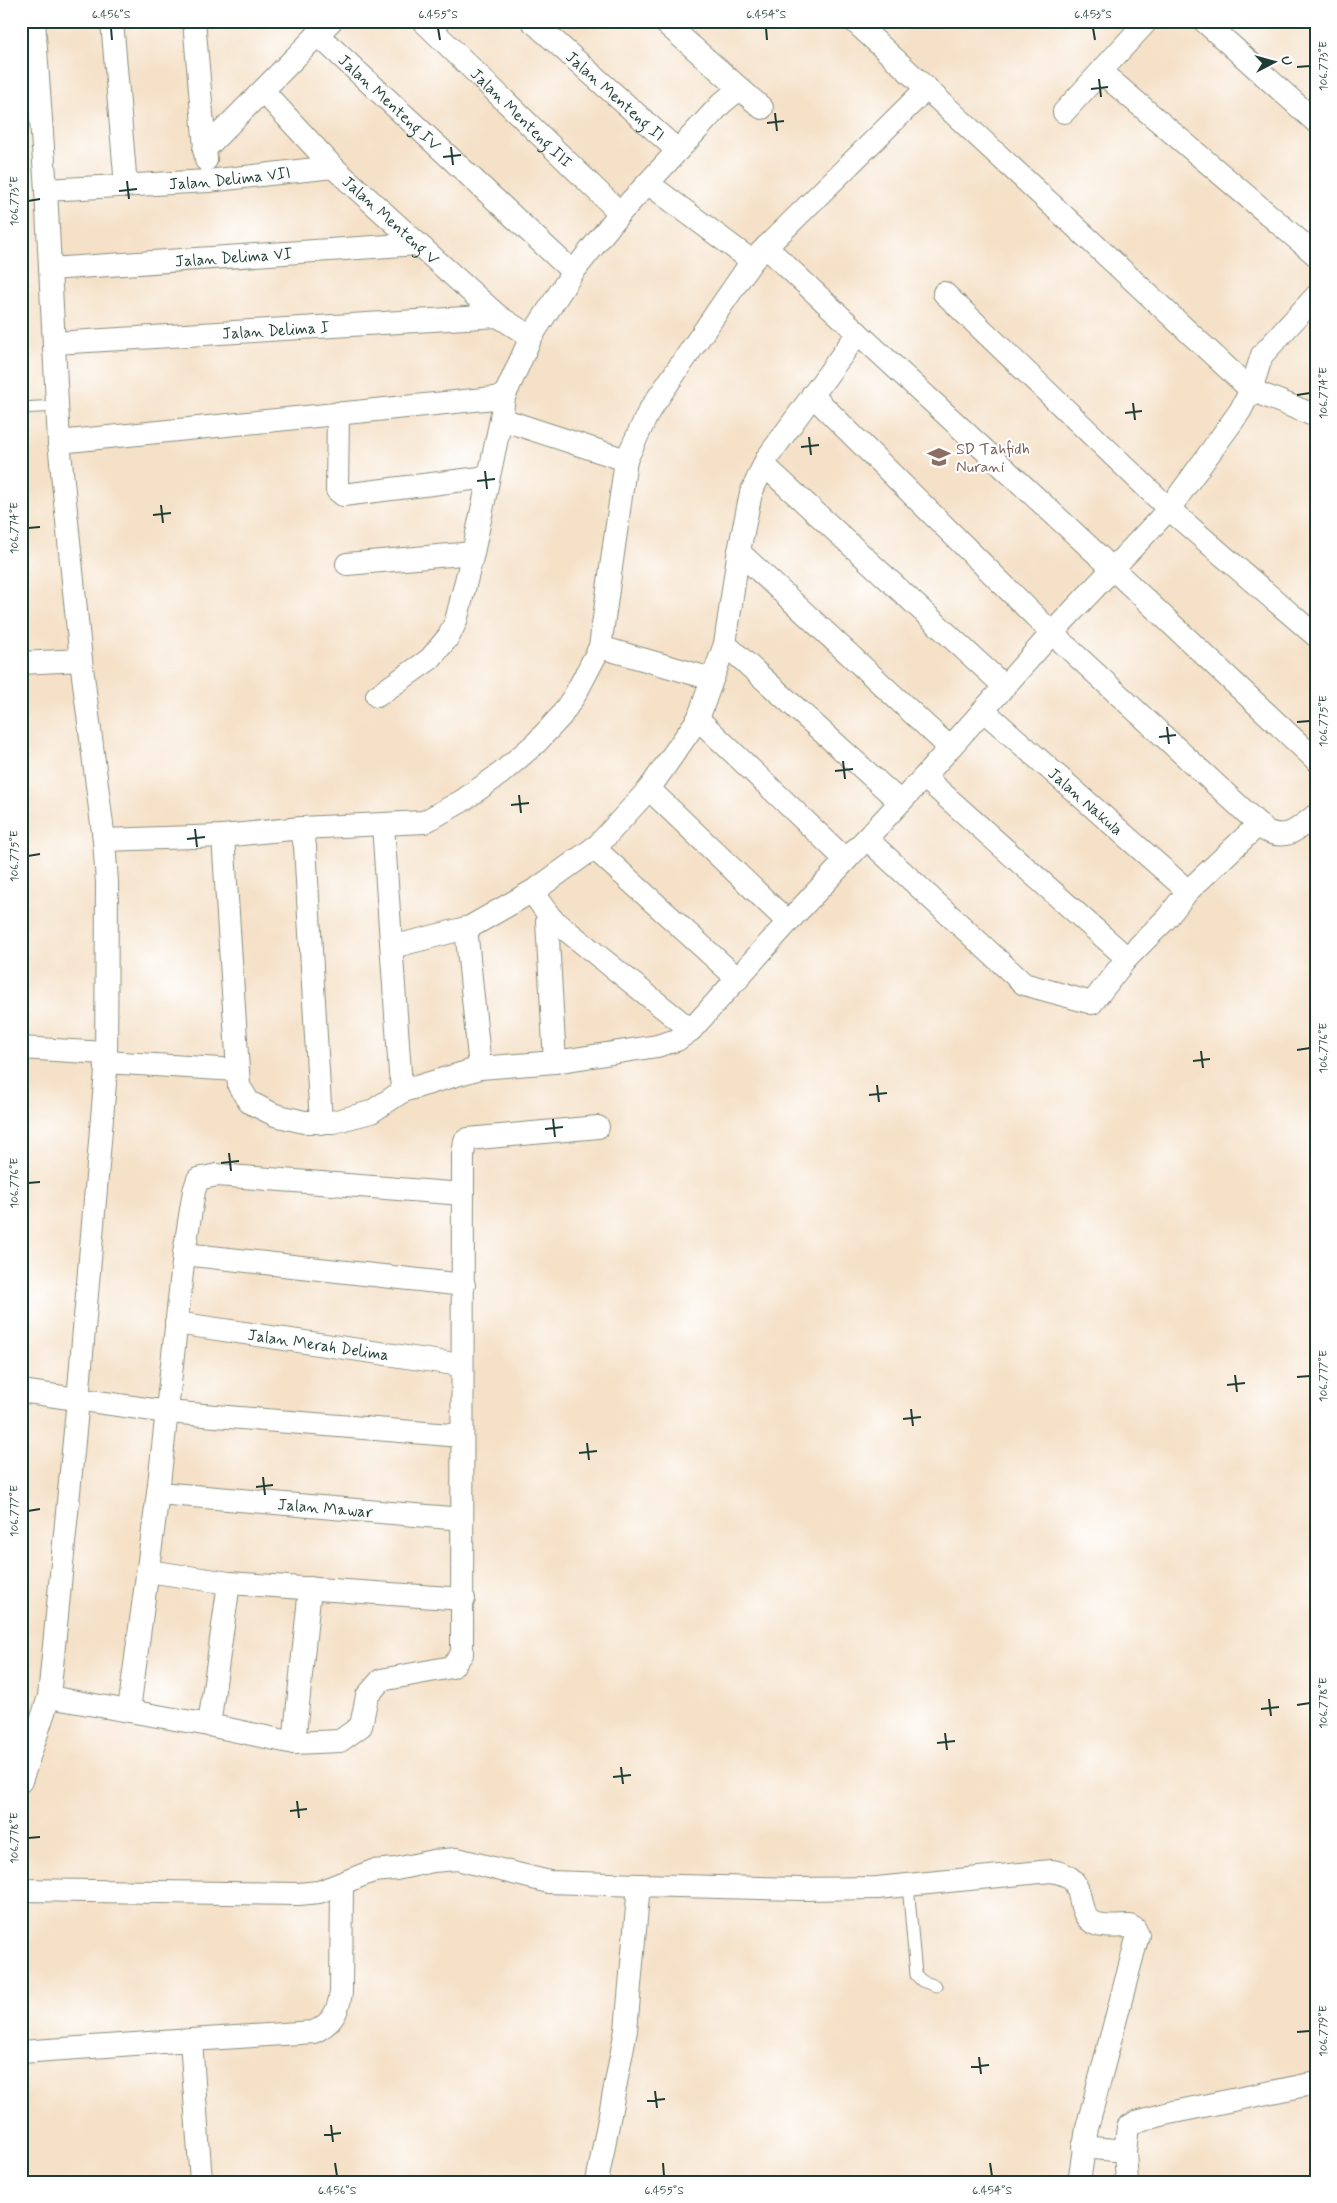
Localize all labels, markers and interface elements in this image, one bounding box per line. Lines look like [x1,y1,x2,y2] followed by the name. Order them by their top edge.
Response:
[92,7,131,23] text: 6.456°S
[418,7,458,23] text: 6.455°S
[746,7,786,23] text: 6.454°S
[1074,7,1112,23] text: 6.453°S
[1250,38,1300,88] north arrow
[1316,41,1332,91] text: 106.773°E
[561,47,669,146] street label: Jalan Menteng II
[333,50,445,156] street label: Jalan Menteng IV
[1277,55,1295,66] text: U
[465,64,576,173] street label: Jalan Menteng III
[168,163,292,195] street label: Jalan Delima VII
[337,172,443,270] street label: Jalan Menteng V
[7,176,23,226] text: 106.773°E
[174,244,293,272] street label: Jalan Delima VI
[221,317,330,345] street label: Jalan Delima I
[1316,367,1332,419] text: 106.774°E
[956,439,1030,478] place label: SD Tahfidh Nurani
[926,444,952,470] school or university icon: SD Tahfidh Nurani
[7,502,23,554] text: 106.774°E
[1316,695,1332,747] text: 106.775°E
[1043,763,1127,841] street label: Jalan Nakula
[7,830,23,882] text: 106.775°E
[1316,1023,1332,1073] text: 106.776°E
[7,1158,23,1208] text: 106.776°E
[246,1325,390,1366] street label: Jalan Merah Delima
[1316,1350,1332,1402] text: 106.777°E
[7,1485,23,1537] text: 106.777°E
[277,1494,374,1523] street label: Jalan Mawar
[1316,1677,1332,1729] text: 106.778°E
[7,1812,23,1864] text: 106.778°E
[1316,2005,1332,2057] text: 106.779°E
[318,2183,357,2199] text: 6.456°S
[644,2183,684,2199] text: 6.455°S
[972,2183,1012,2199] text: 6.454°S

